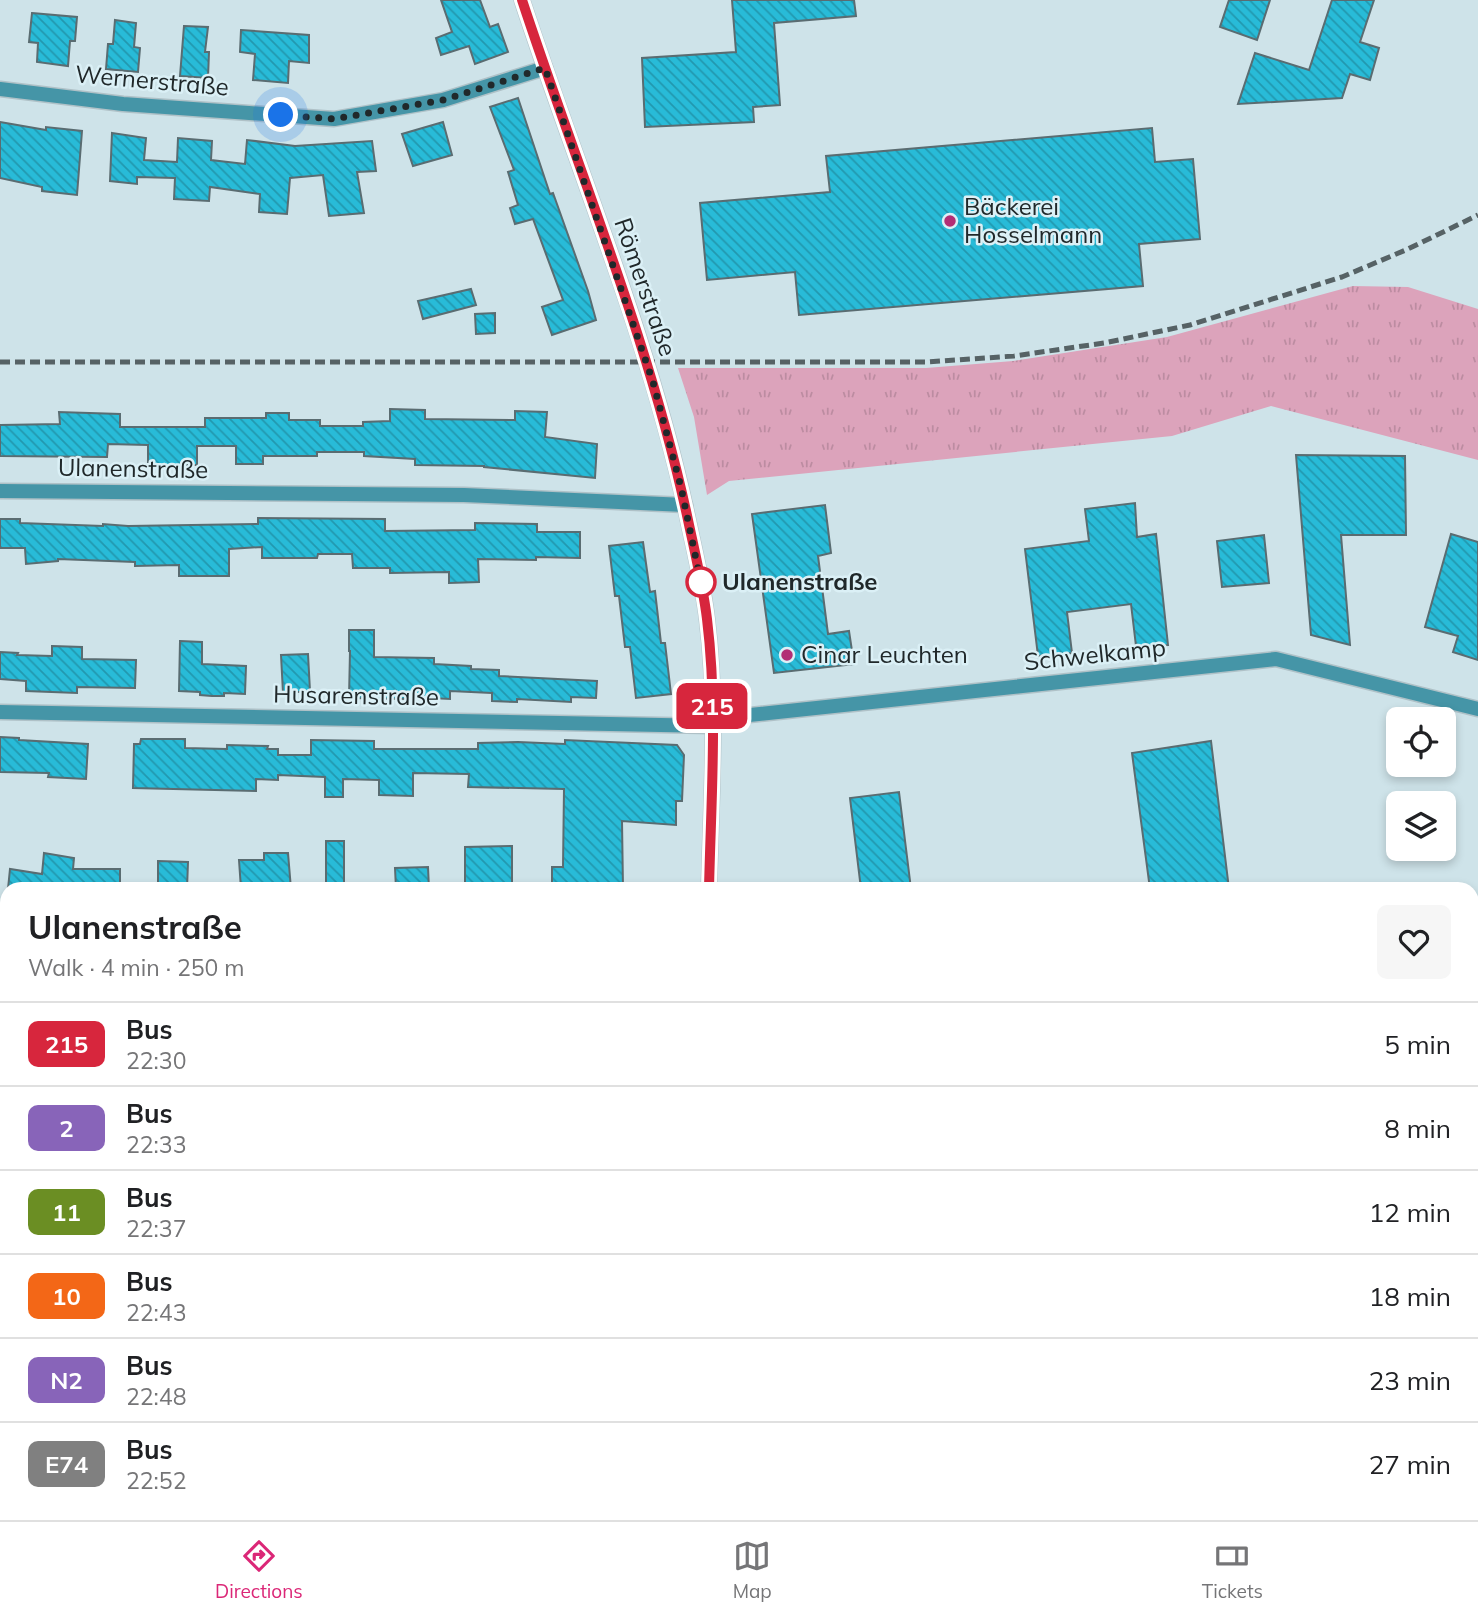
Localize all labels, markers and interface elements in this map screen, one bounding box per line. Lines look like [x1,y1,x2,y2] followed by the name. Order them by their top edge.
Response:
[74,58,230,102] street label: Wernerstraße
[263,97,298,132] your location
[964,191,1102,249] place label: Bäckerei Hosselmann
[942,213,958,229] marker: Bäckerei Hosselmann
[608,214,684,360] street label: Römerstraße
[58,452,208,484] street label: Ulanenstraße
[722,566,878,596] place label: Ulanenstraße
[686,567,716,597] marker: Ulanenstraße
[1023,632,1167,676] street label: Schwelkamp
[801,639,968,669] place label: Cinar Leuchten
[779,647,795,663] marker: Cinar Leuchten
[273,679,439,711] street label: Husarenstraße
[672,683,752,729] line badge: 215
[690,691,734,721] text: 215
[1386,707,1456,861] map controls
[1386,707,1456,777] button: locate
[1386,791,1456,861] button: layers
[1377,905,1451,979] button: heart
[28,906,242,947] text: Ulanenstraße
[28,953,245,982] text: Walk · 4 min · 250 m
[126,1013,172,1046] text: Bus
[1384,1028,1451,1061] text: 5 min
[45,1029,88,1059] text: 215
[126,1046,186,1075] text: 22:30
[126,1097,172,1130] text: Bus
[1384,1112,1451,1145] text: 8 min
[59,1113,74,1143] text: 2
[126,1130,186,1159] text: 22:33
[126,1181,172,1214] text: Bus
[1369,1196,1451,1229] text: 12 min
[52,1197,81,1227] text: 11
[126,1214,186,1243] text: 22:37
[126,1265,172,1298] text: Bus
[1369,1280,1451,1313] text: 18 min
[52,1281,81,1311] text: 10
[126,1298,186,1327] text: 22:43
[126,1349,172,1382] text: Bus
[1369,1364,1451,1397] text: 23 min
[50,1365,83,1395] text: N2
[126,1382,186,1411] text: 22:48
[126,1433,172,1466] text: Bus
[1369,1448,1451,1481] text: 27 min
[45,1449,88,1479] text: E74
[126,1466,186,1495] text: 22:52
[215,1537,303,1603] tab: Directions
[733,1537,772,1603] tab: Map
[1202,1537,1263,1603] tab: Tickets

